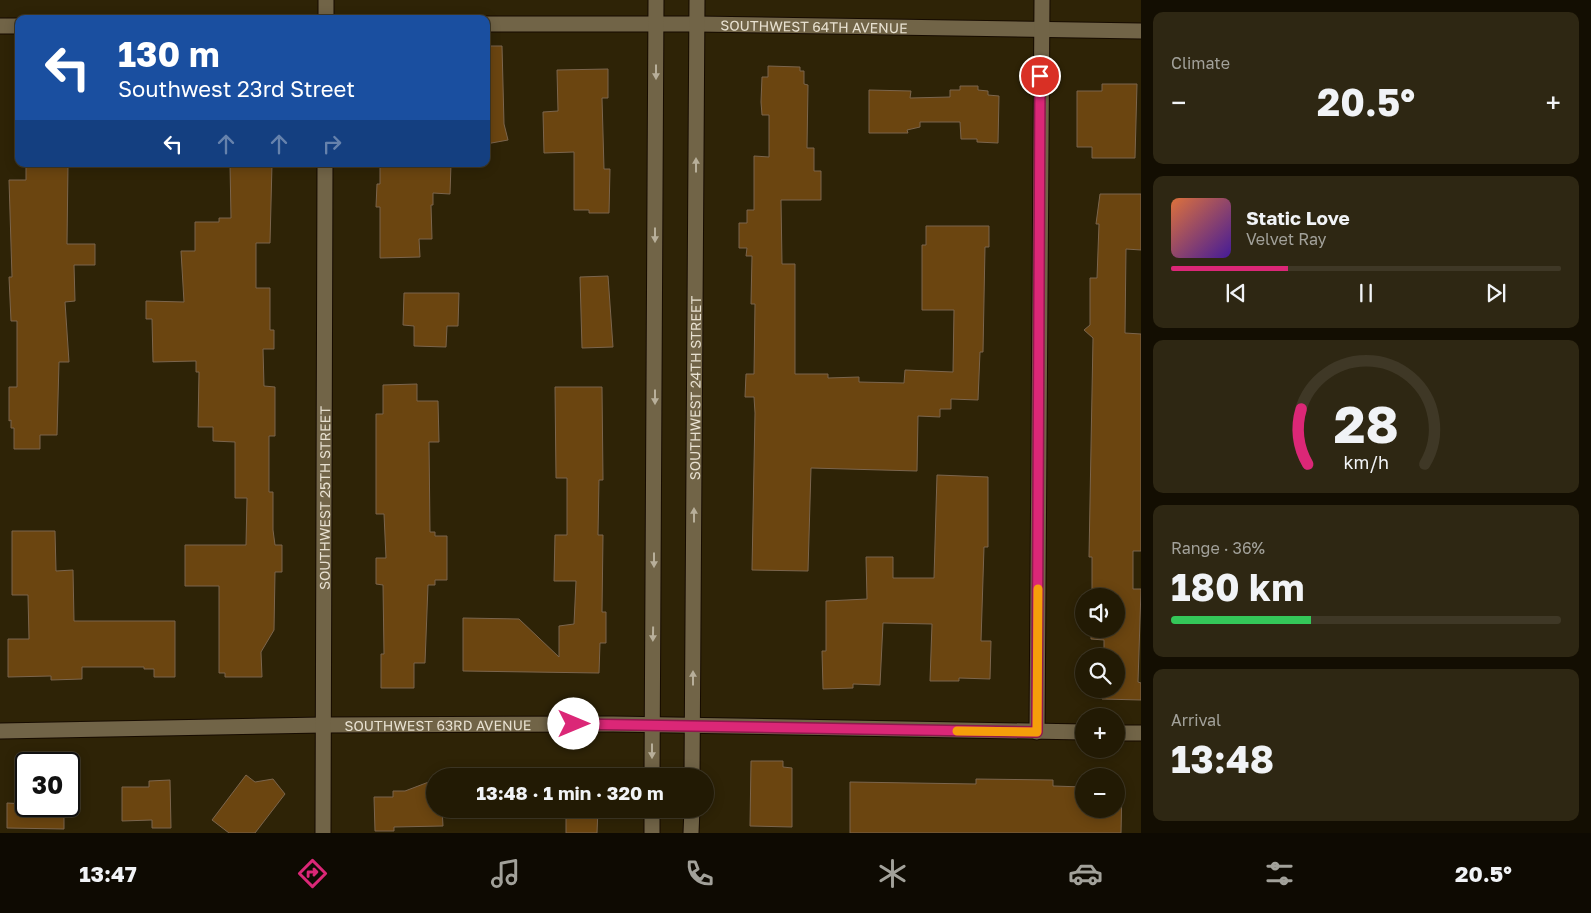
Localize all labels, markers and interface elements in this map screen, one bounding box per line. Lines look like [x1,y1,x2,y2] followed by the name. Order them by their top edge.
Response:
[720,16,908,36] street label: SOUTHWEST 64TH AVENUE
[118,33,220,75] text: 130 m
[35,35,100,100] icon: left
[1171,53,1230,73] text: Climate
[1019,55,1061,97] pin
[1026,62,1054,90] icon: arrive
[652,64,660,80] one-way arrow
[118,75,355,102] text: Southwest 23rd Street
[1317,79,1415,124] text: 20.5°
[1171,86,1186,119] text: −
[1546,86,1561,119] text: +
[159,130,187,158] icon: left
[212,130,240,158] icon: ahead
[265,130,293,158] icon: ahead
[318,130,346,158] icon: right
[692,157,700,173] one-way arrow
[1246,206,1350,229] text: Static Love
[651,227,659,243] one-way arrow
[1246,229,1327,249] text: Velvet Ray
[1222,279,1250,307] icon: previous
[1352,279,1380,307] icon: pause
[1482,279,1510,307] icon: next
[685,295,704,480] street label: SOUTHWEST 24TH STREET
[651,389,659,405] one-way arrow
[1333,392,1399,454] text: 28
[315,406,333,590] street label: SOUTHWEST 25TH STREET
[1343,451,1389,473] text: km/h
[690,507,698,523] one-way arrow
[1171,538,1265,558] text: Range · 36%
[650,552,658,568] one-way arrow
[1171,564,1304,609] text: 180 km
[1075,588,1125,818] map controls
[1075,588,1125,638] button: sound
[649,626,657,642] one-way arrow
[1075,648,1125,698] button: search
[689,670,697,686] one-way arrow
[547,697,599,749] position arrow
[1075,708,1125,758] button: +
[1171,710,1221,730] text: Arrival
[344,716,531,733] street label: SOUTHWEST 63RD AVENUE
[1171,736,1274,781] text: 13:48
[648,743,656,759] one-way arrow
[15,752,80,817] speed limit sign: 30
[1075,768,1125,818] button: −
[476,781,664,804] text: 13:48 · 1 min · 320 m
[295,856,330,891] icon: directions
[488,856,523,891] icon: music
[682,856,717,891] icon: phone
[875,856,910,891] icon: climate
[1068,856,1103,891] icon: car
[1262,856,1297,891] icon: filters
[79,860,137,887] text: 13:47
[1455,860,1512,887] text: 20.5°

